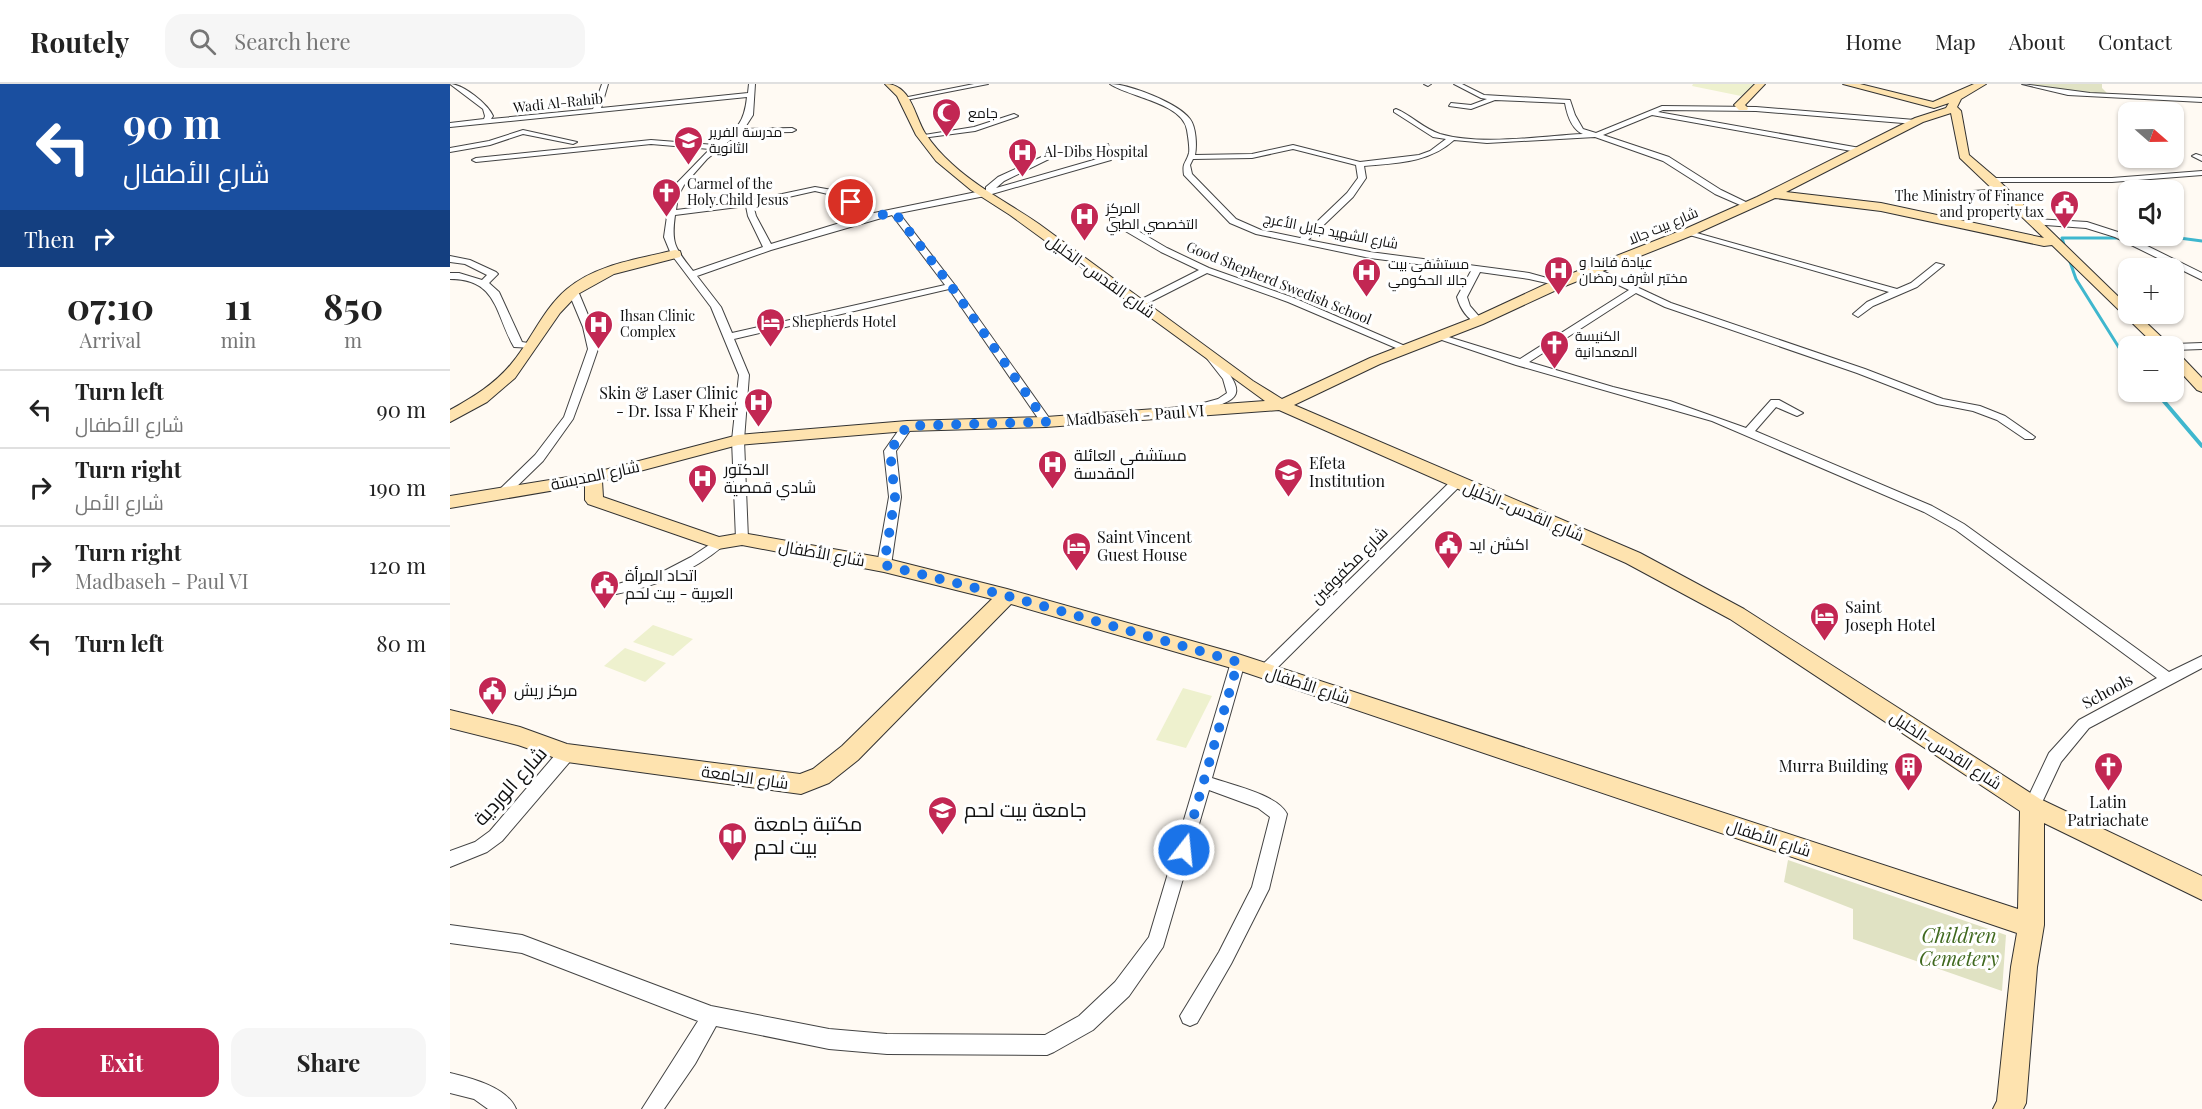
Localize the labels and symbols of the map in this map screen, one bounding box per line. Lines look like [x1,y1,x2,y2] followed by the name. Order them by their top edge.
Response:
[511,88,604,117] street label: Wadi Al-Rahib
[931,97,963,139] mosque icon: جامع
[2118,102,2184,168] north arrow
[968,103,998,122] place label: جامع
[708,122,782,157] place label: مدرسة الفرير الثانوية
[672,124,704,166] school or university icon: مدرسة الفرير الثانوية
[1007,136,1039,178] hospital icon: Al-Dibs Hospital
[1043,142,1148,161] place label: Al-Dibs Hospital
[687,174,789,209] place label: Carmel of the Holy Child Jesus
[650,176,682,218] church icon: Carmel of the Holy Child Jesus
[825,176,876,227] pin
[1895,186,2045,221] place label: The Ministry of Finance and property tax
[2049,188,2081,230] public building icon: The Ministry of Finance and property tax
[1105,198,1198,236] place label: المركز التخصصي الطبي
[1069,200,1101,242] hospital icon: المركز التخصصي الطبي
[1625,202,1701,249] street label: شارع بيت جالا
[1262,208,1400,253] street label: شارع الشهيد جايل الأعرج
[1042,229,1160,324] street label: شارع القدس-الخليل
[1184,237,1375,328] street label: Good Shepherd Swedish School
[1579,252,1688,287] place label: عيادة فاندا و مختبر اشرف رمضان
[1388,254,1469,292] place label: مستشفى بيت جالا الحكومي
[1542,254,1574,296] hospital icon: عيادة فاندا و مختبر اشرف رمضان
[1351,256,1383,298] hospital icon: مستشفى بيت جالا الحكومي
[620,306,695,341] place label: Ihsan Clinic Complex
[755,306,787,348] hotel icon: Shepherds Hotel
[583,308,615,350] hospital icon: Ihsan Clinic Complex
[792,312,896,331] place label: Shepherds Hotel
[1575,326,1638,361] place label: الكنيسة المعمدانية
[1538,328,1570,370] church icon: الكنيسة المعمدانية
[599,382,738,421] place label: Skin & Laser Clinic - Dr. Issa F Kheir
[743,386,775,428] hospital icon: Skin & Laser Clinic - Dr. Issa F Kheir
[1065,399,1205,430] street label: Madbaseh - Paul VI
[1074,444,1187,483] place label: مستشفى العائلة المقدسة
[1037,448,1069,490] hospital icon: مستشفى العائلة المقدسة
[1309,452,1386,491] place label: Efeta Institution
[549,455,642,496] street label: شارع المدبسة
[1272,456,1304,498] school or university icon: Efeta Institution
[723,458,816,501] place label: الدكتور شادي قمصية
[687,462,719,504] hospital icon: الدكتور شادي قمصية
[1460,476,1588,547] street label: شارع القدس-الخليل
[1306,522,1393,609] street label: شارع مكفوفين
[1097,526,1192,565] place label: Saint Vincent Guest House
[1432,528,1464,570] public building icon: اكشن ايد
[1060,530,1092,572] hotel icon: Saint Vincent Guest House
[1469,533,1529,555] place label: اكشن ايد
[777,535,867,572] street label: شارع الأطفال
[625,564,733,605] place label: اتحاد المرأة العربية - بيت لحم
[588,568,620,610] public building icon: اتحاد المرأة العربية - بيت لحم
[1844,596,1936,635] place label: Saint Joseph Hotel
[1808,600,1840,642] hotel icon: Saint Joseph Hotel
[1263,661,1353,710] street label: شارع الأطفال
[2078,668,2136,713] street label: Schools
[477,674,509,716] public building icon: مركز ريش
[514,679,578,701] place label: مركز ريش
[1885,706,2006,795] street label: شارع القدس-الخليل
[466,740,553,832] street label: شارع الوردية
[1893,750,1925,792] building icon: Murra Building
[2092,750,2124,792] church icon: Latin Patriachate
[1779,755,1889,776] place label: Murra Building
[700,760,790,795] street label: شارع الجامعة
[2067,791,2149,830] place label: Latin Patriachate
[927,794,959,836] school or university icon: جامعة بيت لحم
[964,795,1086,824] place label: جامعة بيت لحم
[754,809,862,861] place label: مكتبة جامعة بيت لحم
[1724,814,1814,863] street label: شارع الأطفال
[1152,818,1216,882] position arrow
[717,820,749,862] library icon: مكتبة جامعة بيت لحم
[1919,921,1999,971] park label: Children Cemetery

